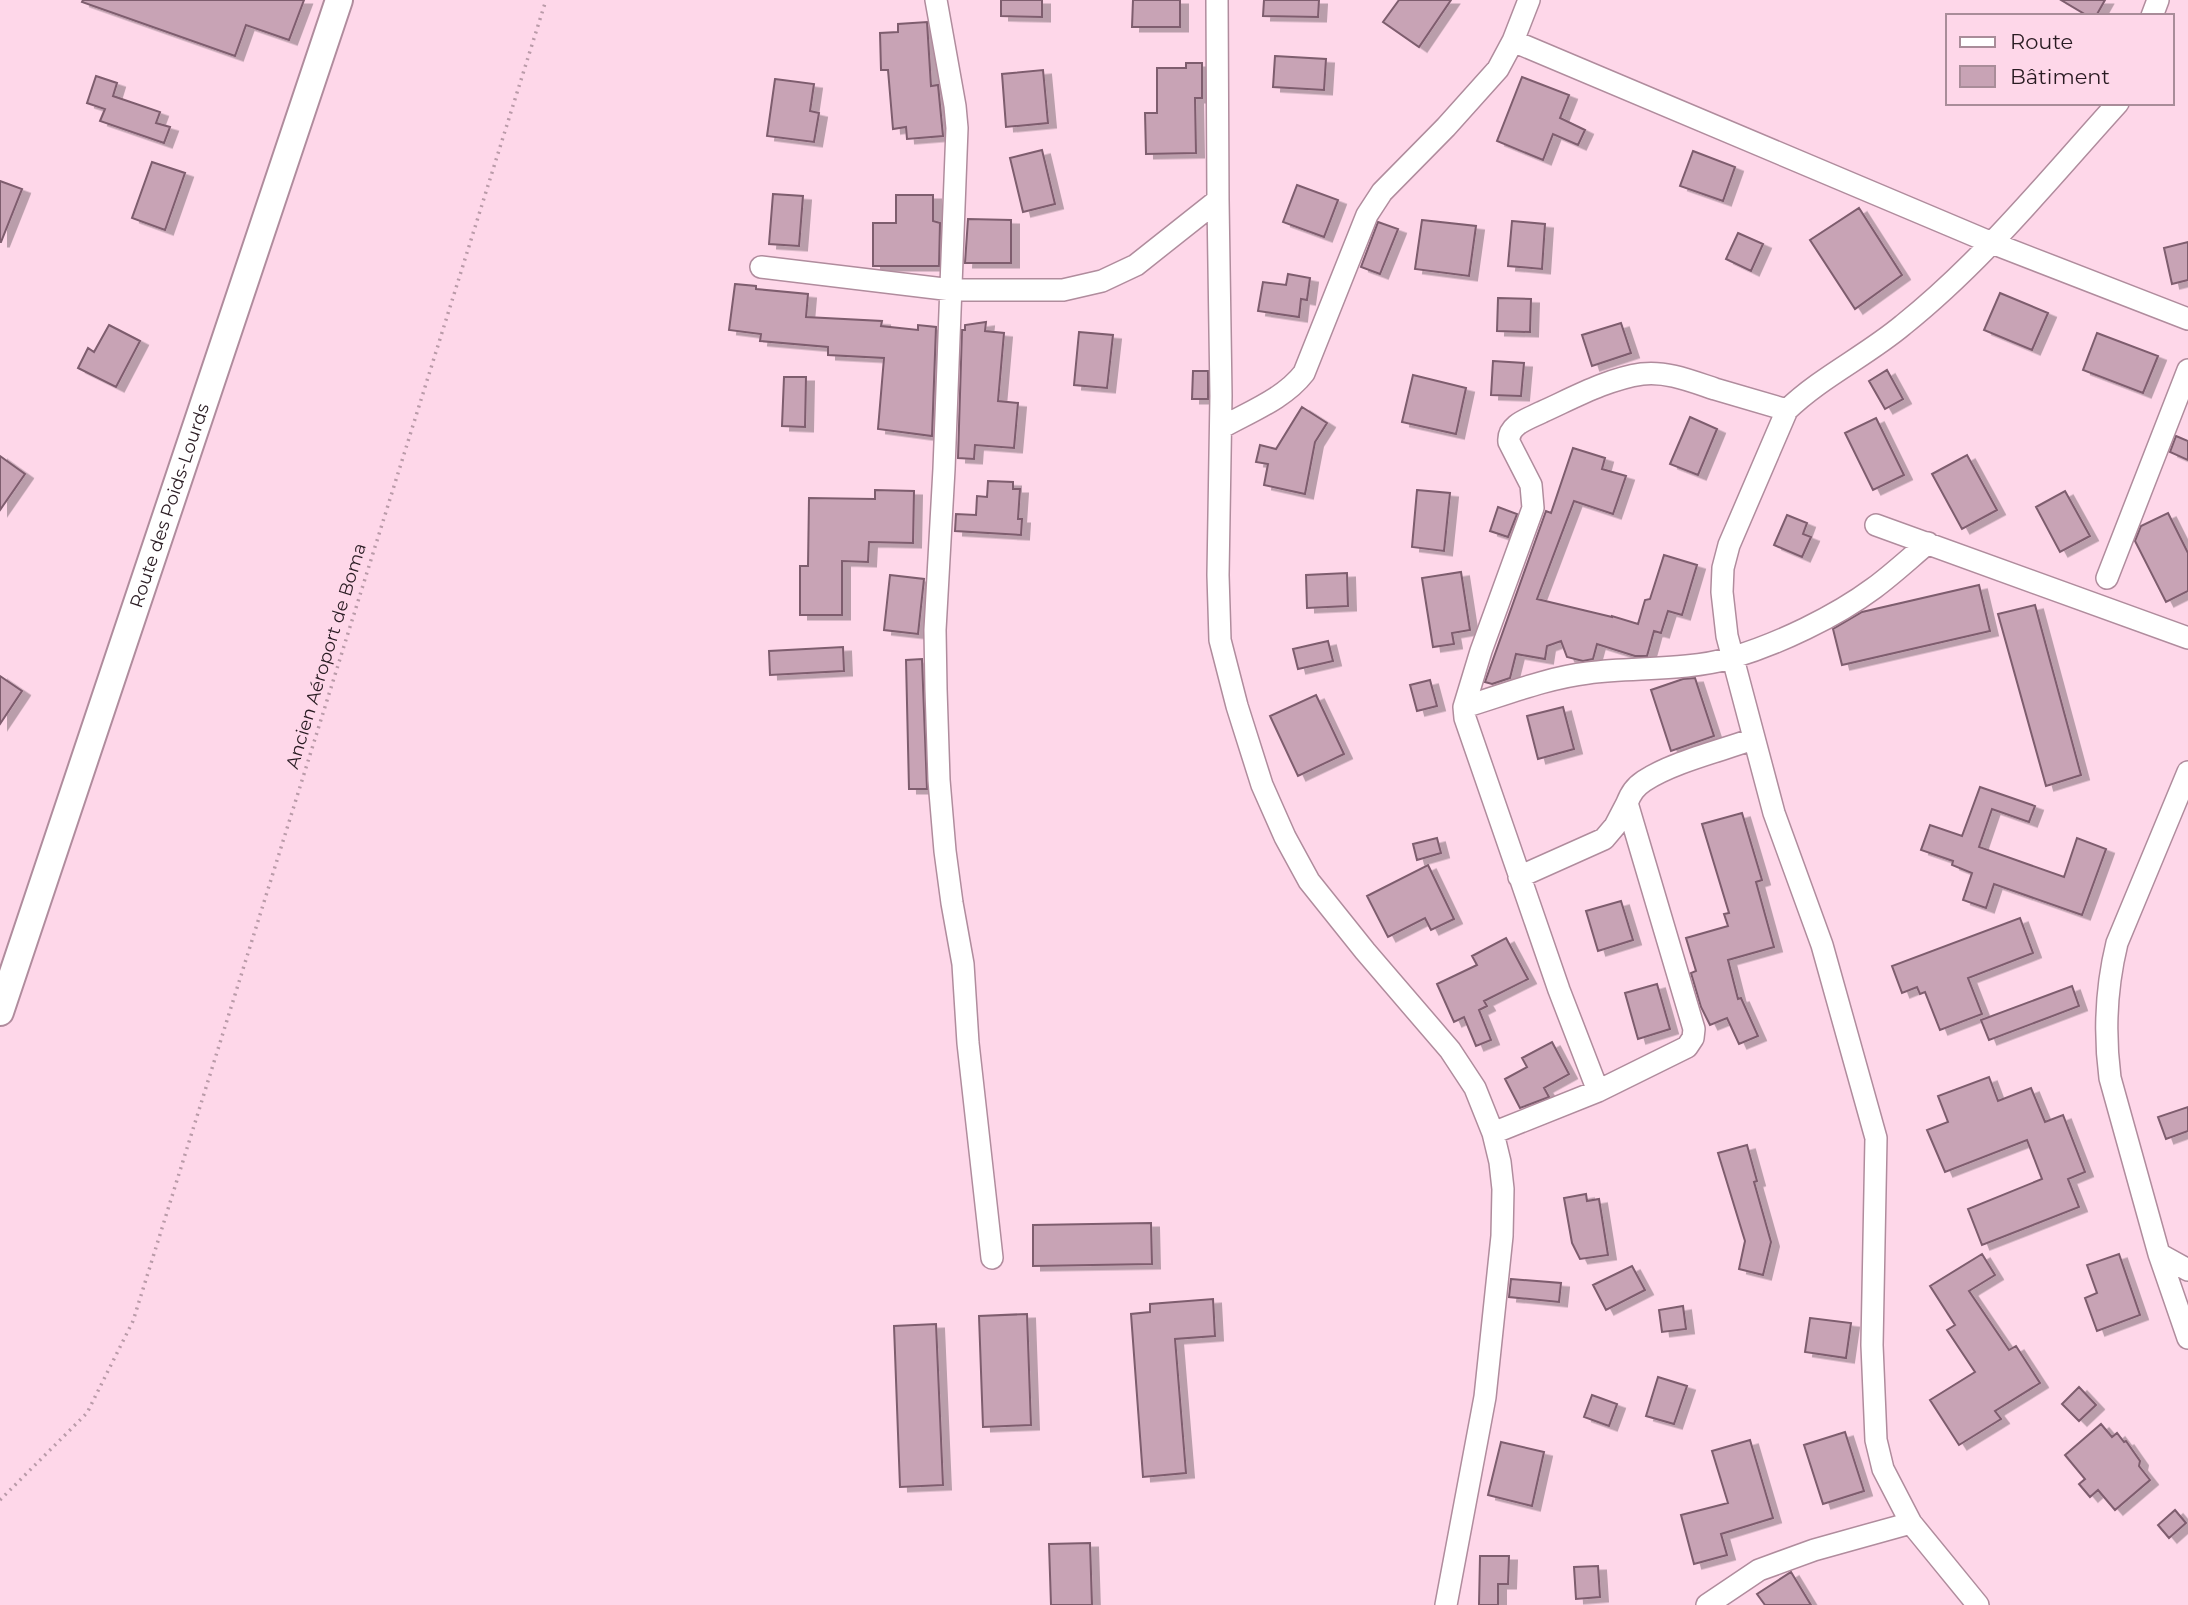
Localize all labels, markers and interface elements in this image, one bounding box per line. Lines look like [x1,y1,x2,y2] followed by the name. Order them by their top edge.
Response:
[1946,14,2174,105] legend
[2010,29,2073,54] text: Route
[2010,64,2110,89] text: Bâtiment
[125,400,214,611] street label: Route des Poids-Lourds
[281,540,371,772] street label: Ancien Aéroport de Boma

